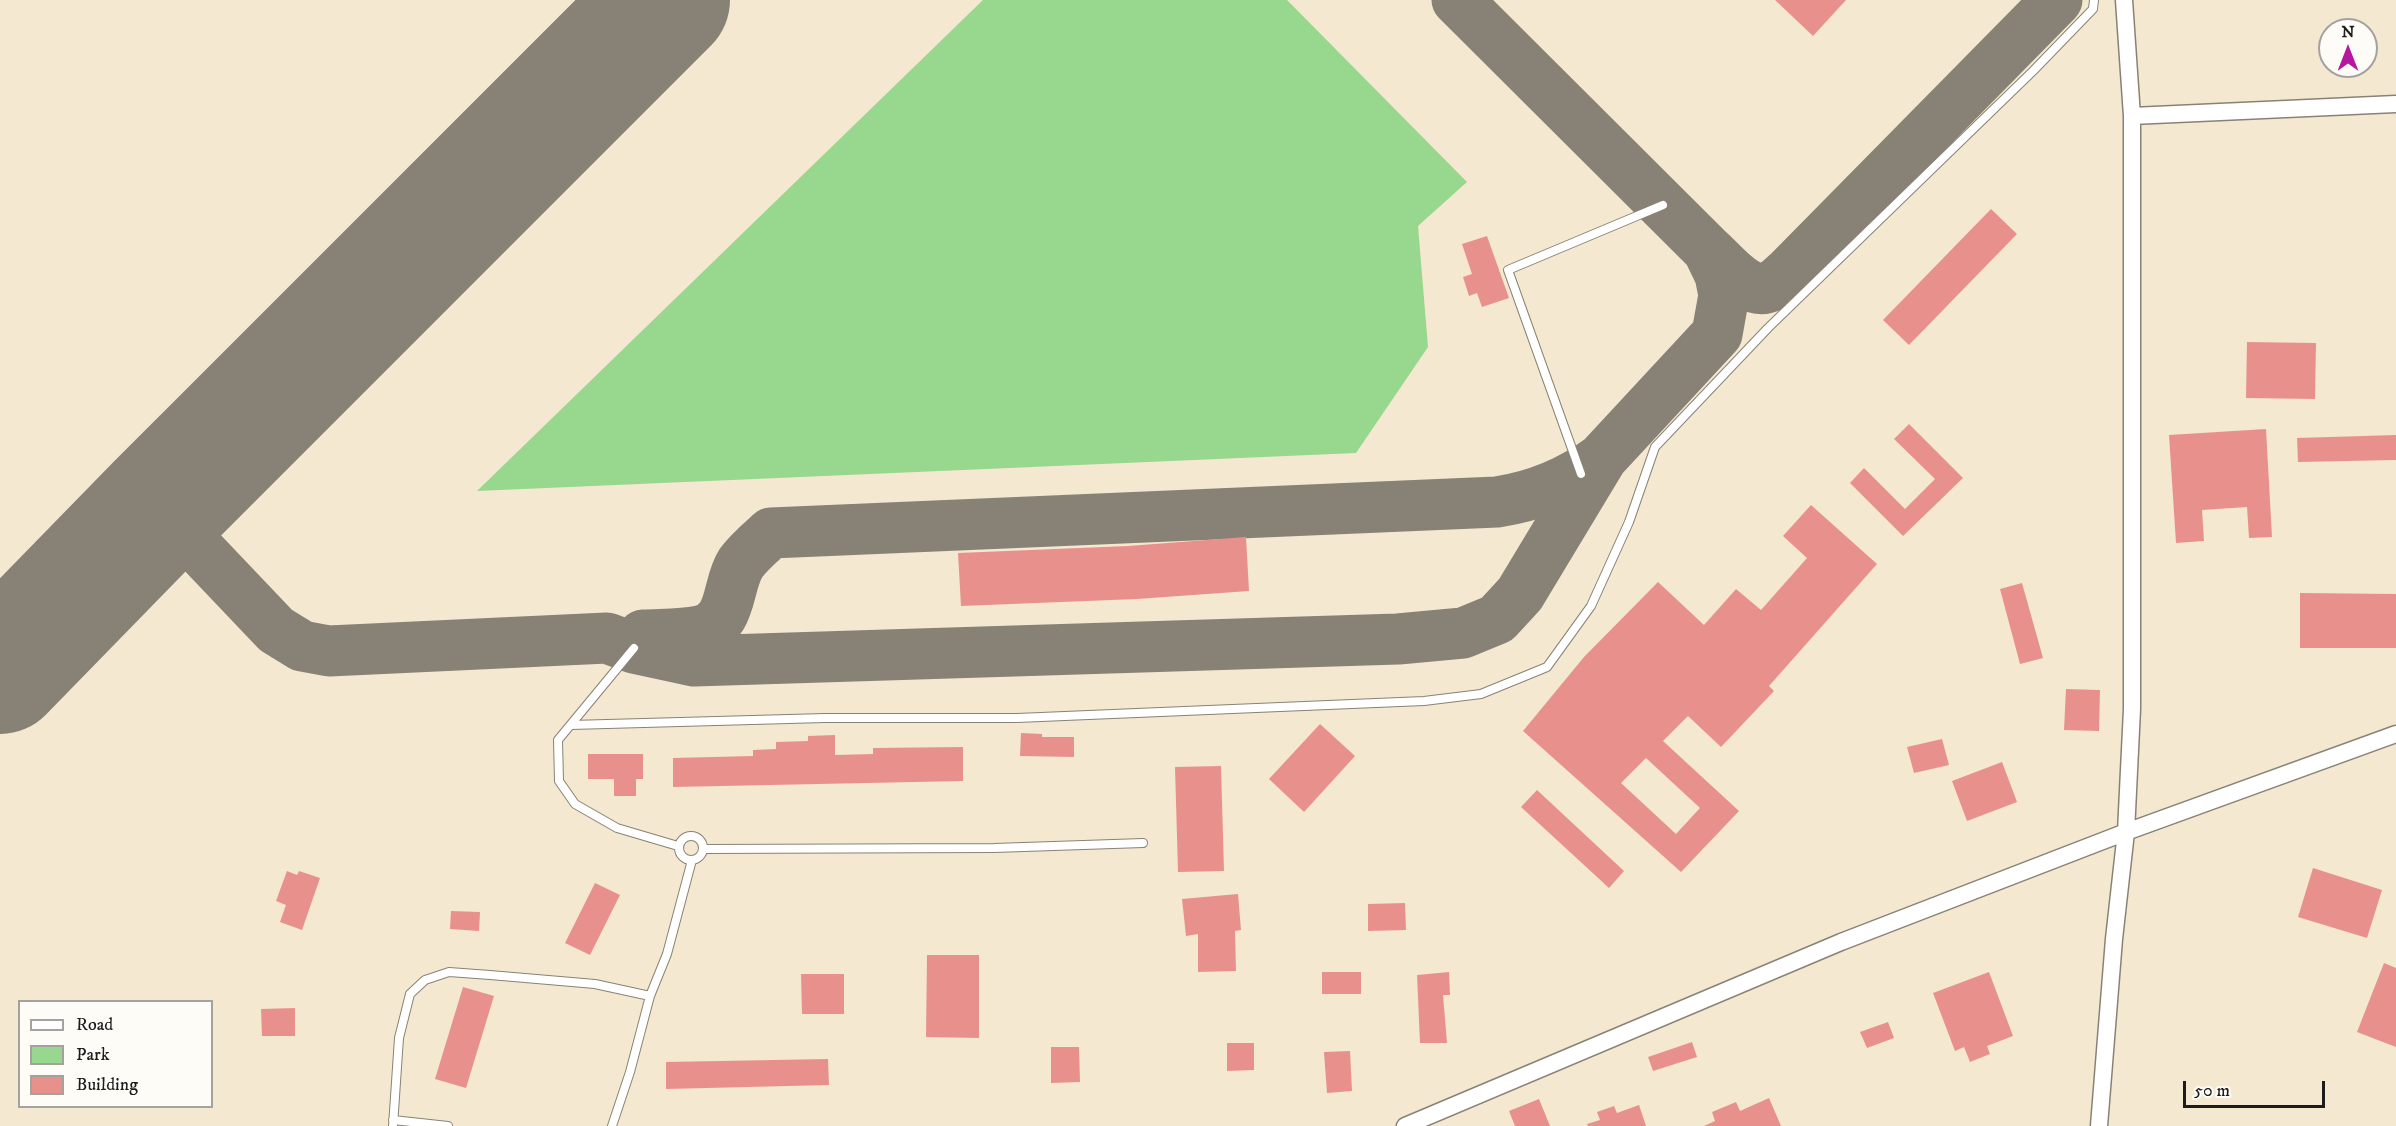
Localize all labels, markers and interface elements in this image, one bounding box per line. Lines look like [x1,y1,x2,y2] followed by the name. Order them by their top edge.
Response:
[2318,18,2378,78] north arrow
[2341,22,2355,42] text: N
[18,1000,213,1108] legend
[76,1014,113,1036] text: Road
[76,1044,110,1066] text: Park
[2186,1069,2328,1107] scale bar
[76,1074,138,1096] text: Building
[2194,1080,2230,1102] text: 50 m

